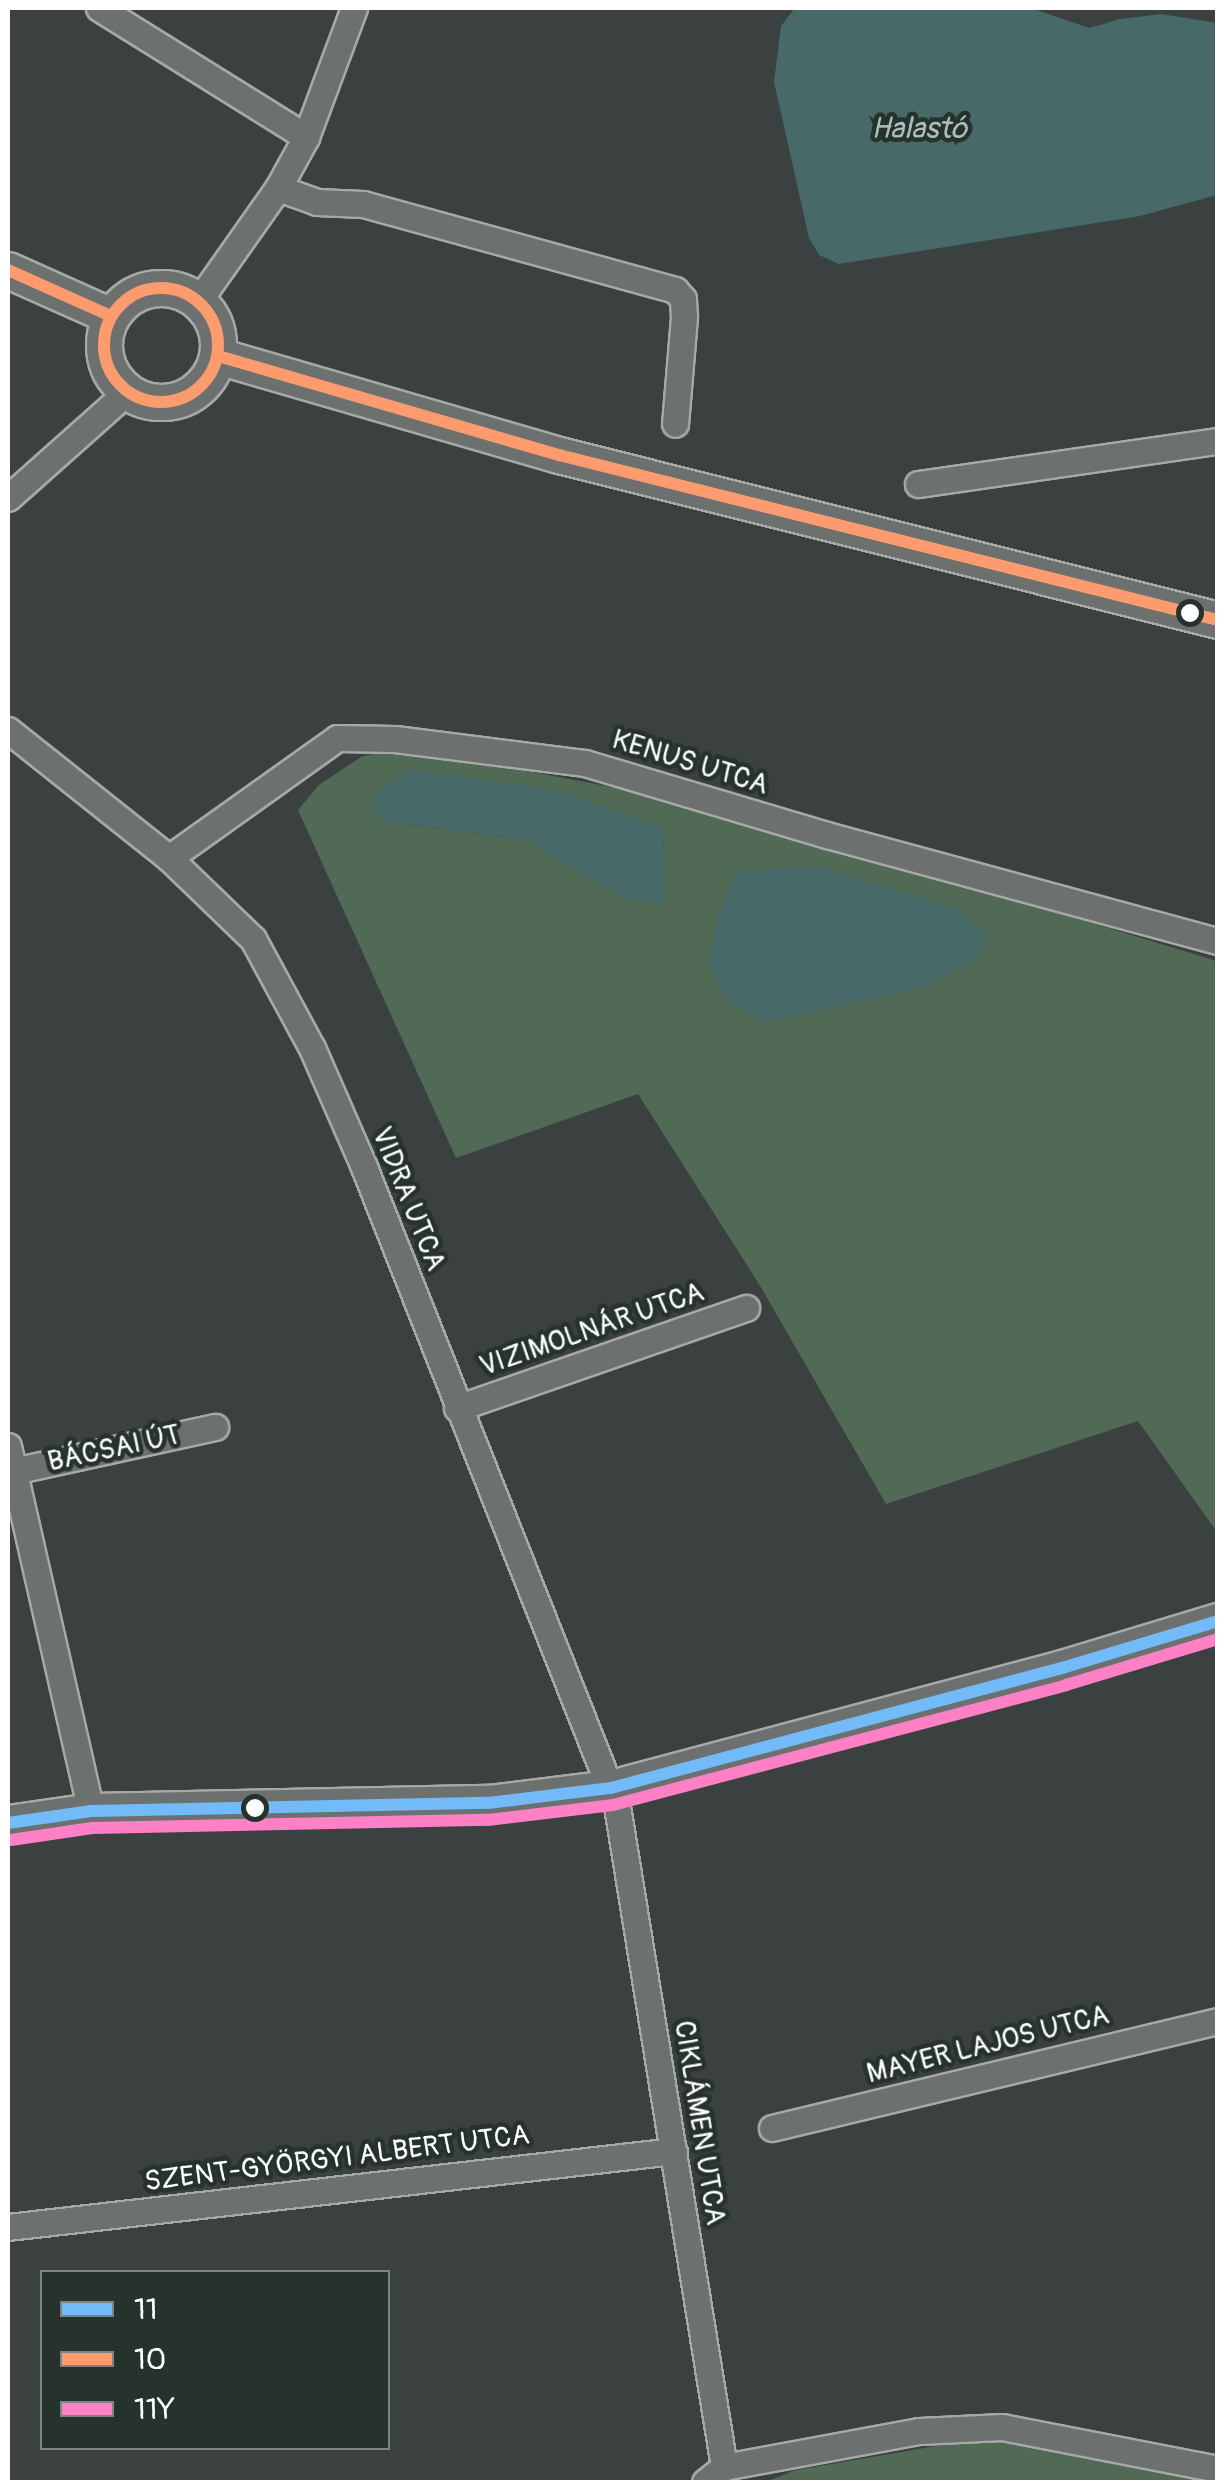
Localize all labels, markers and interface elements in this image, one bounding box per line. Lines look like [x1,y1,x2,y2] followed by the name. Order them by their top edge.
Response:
[871,111,967,147] water label: Halastó
[1180,603,1200,623] unlabelled marker
[608,723,772,803] street label: KENUS UTCA
[364,1122,452,1276] street label: VIDRA UTCA
[475,1276,709,1384] street label: VIZIMOLNÁR UTCA
[45,1419,183,1479] street label: BÁCSAI ÚT
[245,1798,265,1818] unlabelled marker
[863,1999,1113,2091] street label: MAYER LAJOS UTCA
[666,2018,732,2228] street label: CIKLÁMEN UTCA
[143,2119,531,2199] street label: SZENT-GYÖRGYI ALBERT UTCA
[40,2270,390,2450] legend
[134,2291,157,2328] text: 11
[134,2341,166,2378] text: 10
[134,2391,175,2428] text: 11Y

